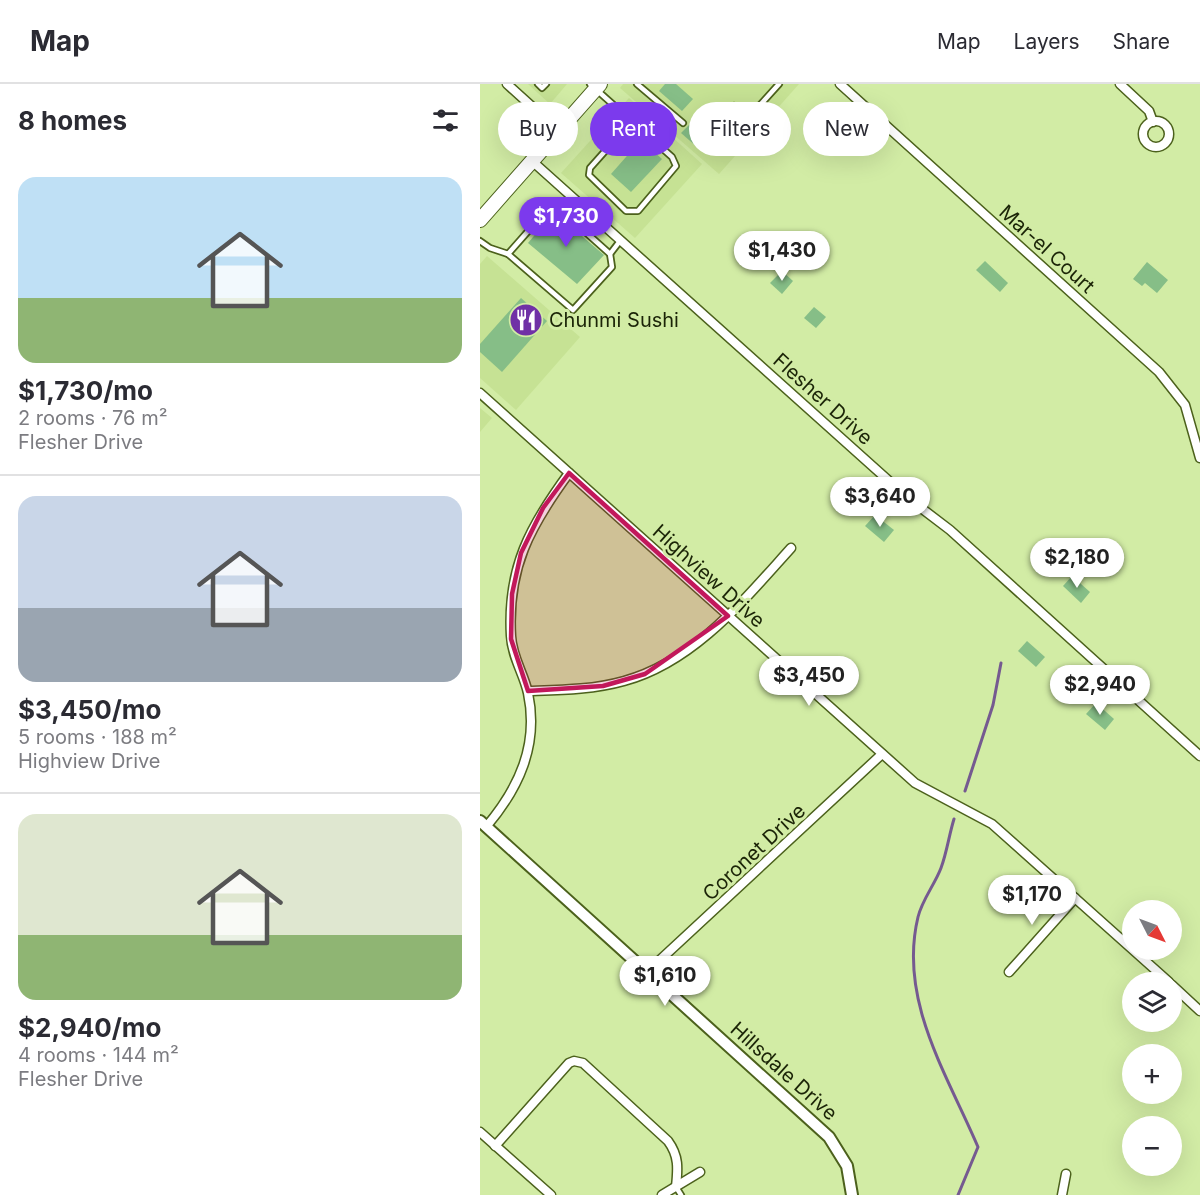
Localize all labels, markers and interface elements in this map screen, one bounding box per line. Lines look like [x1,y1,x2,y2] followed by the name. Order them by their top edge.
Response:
[30,24,90,58] text: Map
[937,29,981,54] text: Map
[1014,29,1080,54] text: Layers
[1113,29,1170,54] text: Share
[498,102,578,156] chip: Buy
[590,102,677,156] chip: Rent
[689,102,791,156] chip: Filters
[803,102,890,156] chip: New
[429,104,462,137] icon: filters
[18,105,127,136] text: 8 homes
[517,197,615,248] pin: $1,730
[994,200,1100,298] street label: Mar-el Court
[533,204,599,228] text: $1,730
[186,216,294,324] icon: home
[733,231,831,282] pin: $1,430
[748,238,816,262] text: $1,430
[508,302,544,338] restaurant icon: Chunmi Sushi
[549,308,679,332] place label: Chunmi Sushi
[768,348,878,450] street label: Flesher Drive
[18,375,153,406] text: $1,730/mo
[18,406,167,430] text: 2 rooms · 76 m²
[18,430,143,454] text: Flesher Drive
[831,477,929,528] pin: $3,640
[844,484,916,508] text: $3,640
[648,519,770,633] street label: Highview Drive
[186,535,294,643] icon: home
[1028,538,1126,589] pin: $2,180
[1044,545,1110,569] text: $2,180
[760,656,858,707] pin: $3,450
[773,663,845,687] text: $3,450
[1051,665,1149,716] pin: $2,940
[1064,672,1136,696] text: $2,940
[18,694,161,725] text: $3,450/mo
[18,725,177,749] text: 5 rooms · 188 m²
[18,749,161,773] text: Highview Drive
[698,799,810,905] street label: Coronet Drive
[186,853,294,961] icon: home
[983,875,1081,926] pin: $1,170
[1002,882,1062,906] text: $1,170
[1122,900,1182,960] north arrow
[1122,900,1182,1176] map controls
[616,956,714,1007] pin: $1,610
[634,963,696,987] text: $1,610
[1122,972,1182,1032] button: layers
[18,1012,162,1043] text: $2,940/mo
[726,1017,842,1125] street label: Hillsdale Drive
[18,1043,179,1067] text: 4 rooms · 144 m²
[1122,1044,1182,1104] button: +
[18,1067,143,1091] text: Flesher Drive
[1122,1116,1182,1176] button: −

